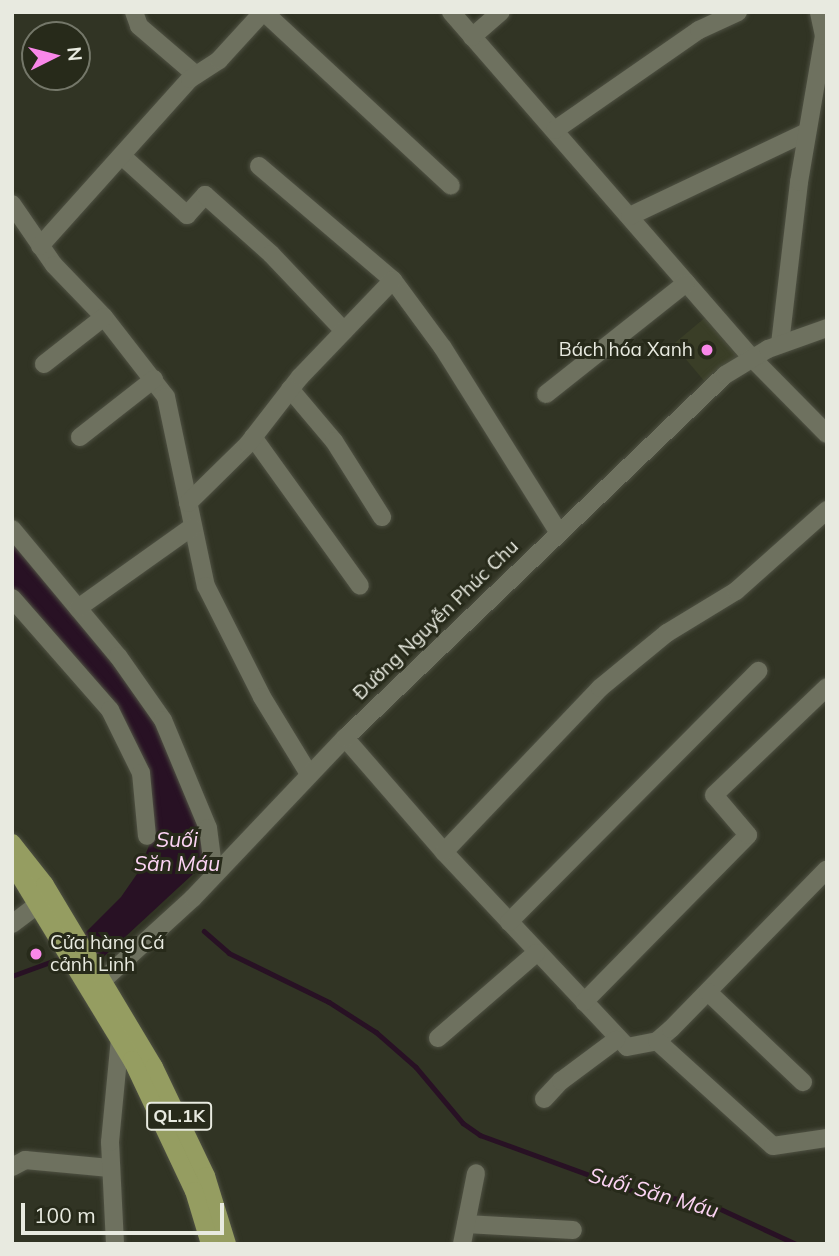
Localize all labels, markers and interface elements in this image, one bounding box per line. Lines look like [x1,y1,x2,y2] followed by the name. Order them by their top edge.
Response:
[21,21,91,91] north arrow
[62,46,88,62] text: N
[559,339,693,361] place label: Bách hóa Xanh
[699,342,715,358] marker: Bách hóa Xanh
[349,535,523,705] street label: Đường Nguyễn Phúc Chu
[134,826,220,876] water label: Suối Săn Máu
[50,932,165,976] place label: Cửa hàng Cá cảnh Linh
[28,946,44,962] marker: Cửa hàng Cá cảnh Linh
[146,1101,212,1130] road number: QL.1K
[586,1161,722,1223] water label: Suối Săn Máu
[24,1190,228,1234] scale bar
[34,1202,96,1228] text: 100 m

